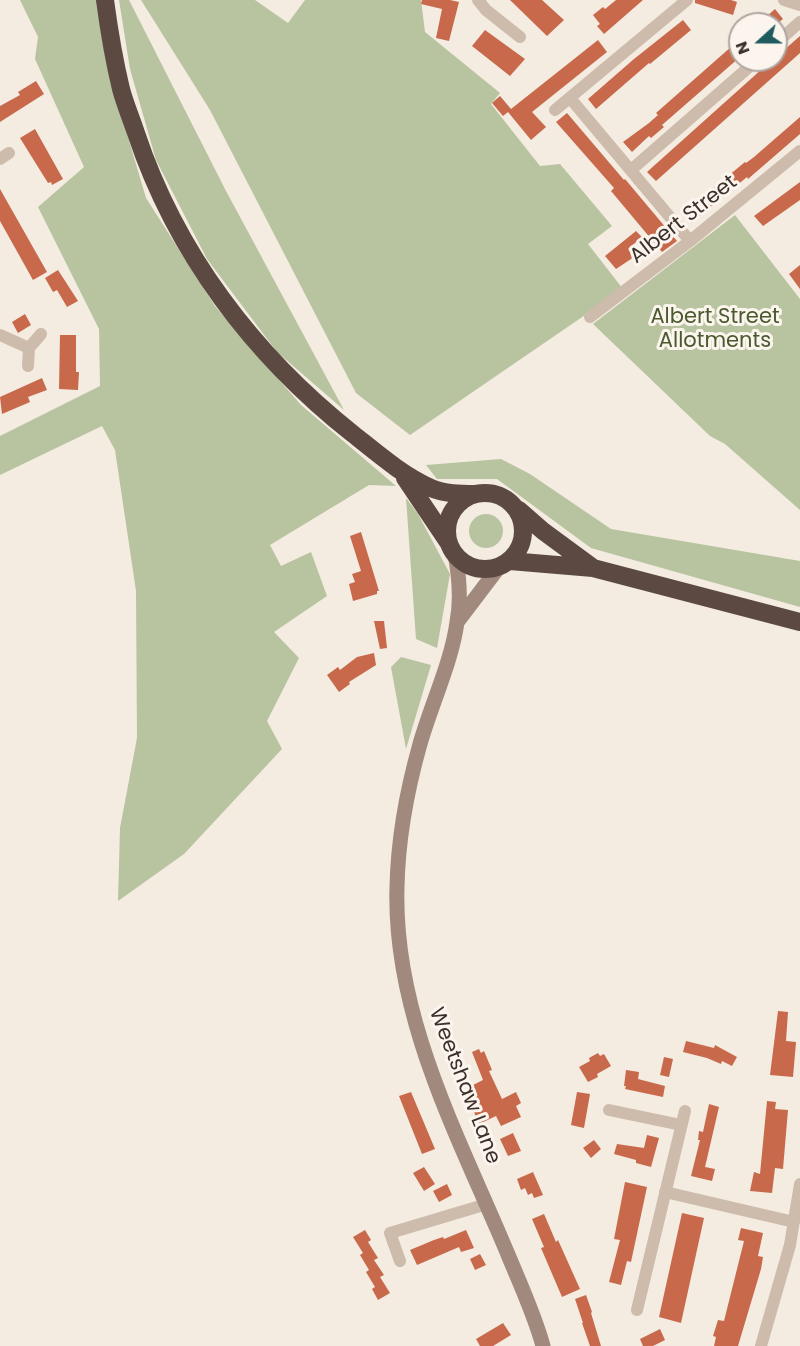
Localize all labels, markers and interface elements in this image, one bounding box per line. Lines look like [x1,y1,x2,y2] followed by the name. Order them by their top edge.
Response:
[728,12,788,72] north arrow
[730,38,755,58] text: N
[625,170,743,270] street label: Albert Street
[650,305,780,355] park label: Albert Street Allotments
[423,1004,505,1168] street label: Weetshaw Lane

